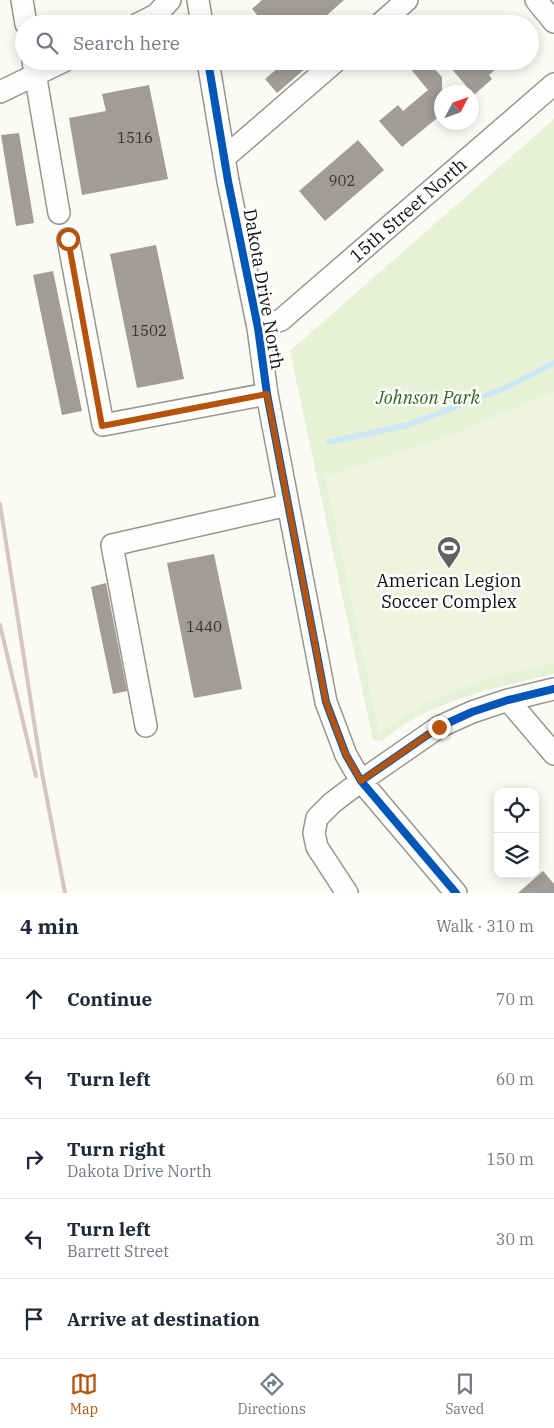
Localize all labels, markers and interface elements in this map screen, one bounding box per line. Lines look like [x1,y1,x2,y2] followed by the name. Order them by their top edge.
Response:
[15,15,539,70] search box
[33,29,61,57] icon: search
[73,31,180,55] text: Search here
[434,85,479,130] north arrow
[117,128,153,147] house number: 1516
[345,153,471,267] street label: 15th Street North
[328,171,356,190] house number: 902
[239,207,289,371] street label: Dakota Drive North
[57,228,80,251] route start
[131,321,167,340] house number: 1502
[375,386,480,409] park label: Johnson Park
[436,535,462,569] sports icon: American Legion Soccer Complex
[377,569,522,613] place label: American Legion Soccer Complex
[186,617,222,636] house number: 1440
[428,716,451,739] route end
[494,788,539,878] map controls
[494,788,539,833] button: locate
[494,833,539,878] button: layers
[20,912,79,940] text: 4 min
[436,916,534,936] text: Walk · 310 m
[20,985,48,1013] icon: ahead
[67,987,152,1011] text: Continue
[496,989,534,1009] text: 70 m
[20,1065,48,1093] icon: left
[67,1067,150,1091] text: Turn left
[496,1069,534,1089] text: 60 m
[67,1137,165,1161] text: Turn right
[20,1145,48,1173] icon: right
[486,1149,534,1169] text: 150 m
[67,1161,212,1181] text: Dakota Drive North
[67,1217,150,1241] text: Turn left
[20,1225,48,1253] icon: left
[496,1229,534,1249] text: 30 m
[67,1241,169,1261] text: Barrett Street
[20,1305,48,1333] icon: arrive
[67,1307,260,1331] text: Arrive at destination
[70,1370,98,1418] tab: Map
[238,1370,306,1418] tab: Directions
[445,1370,484,1418] tab: Saved

